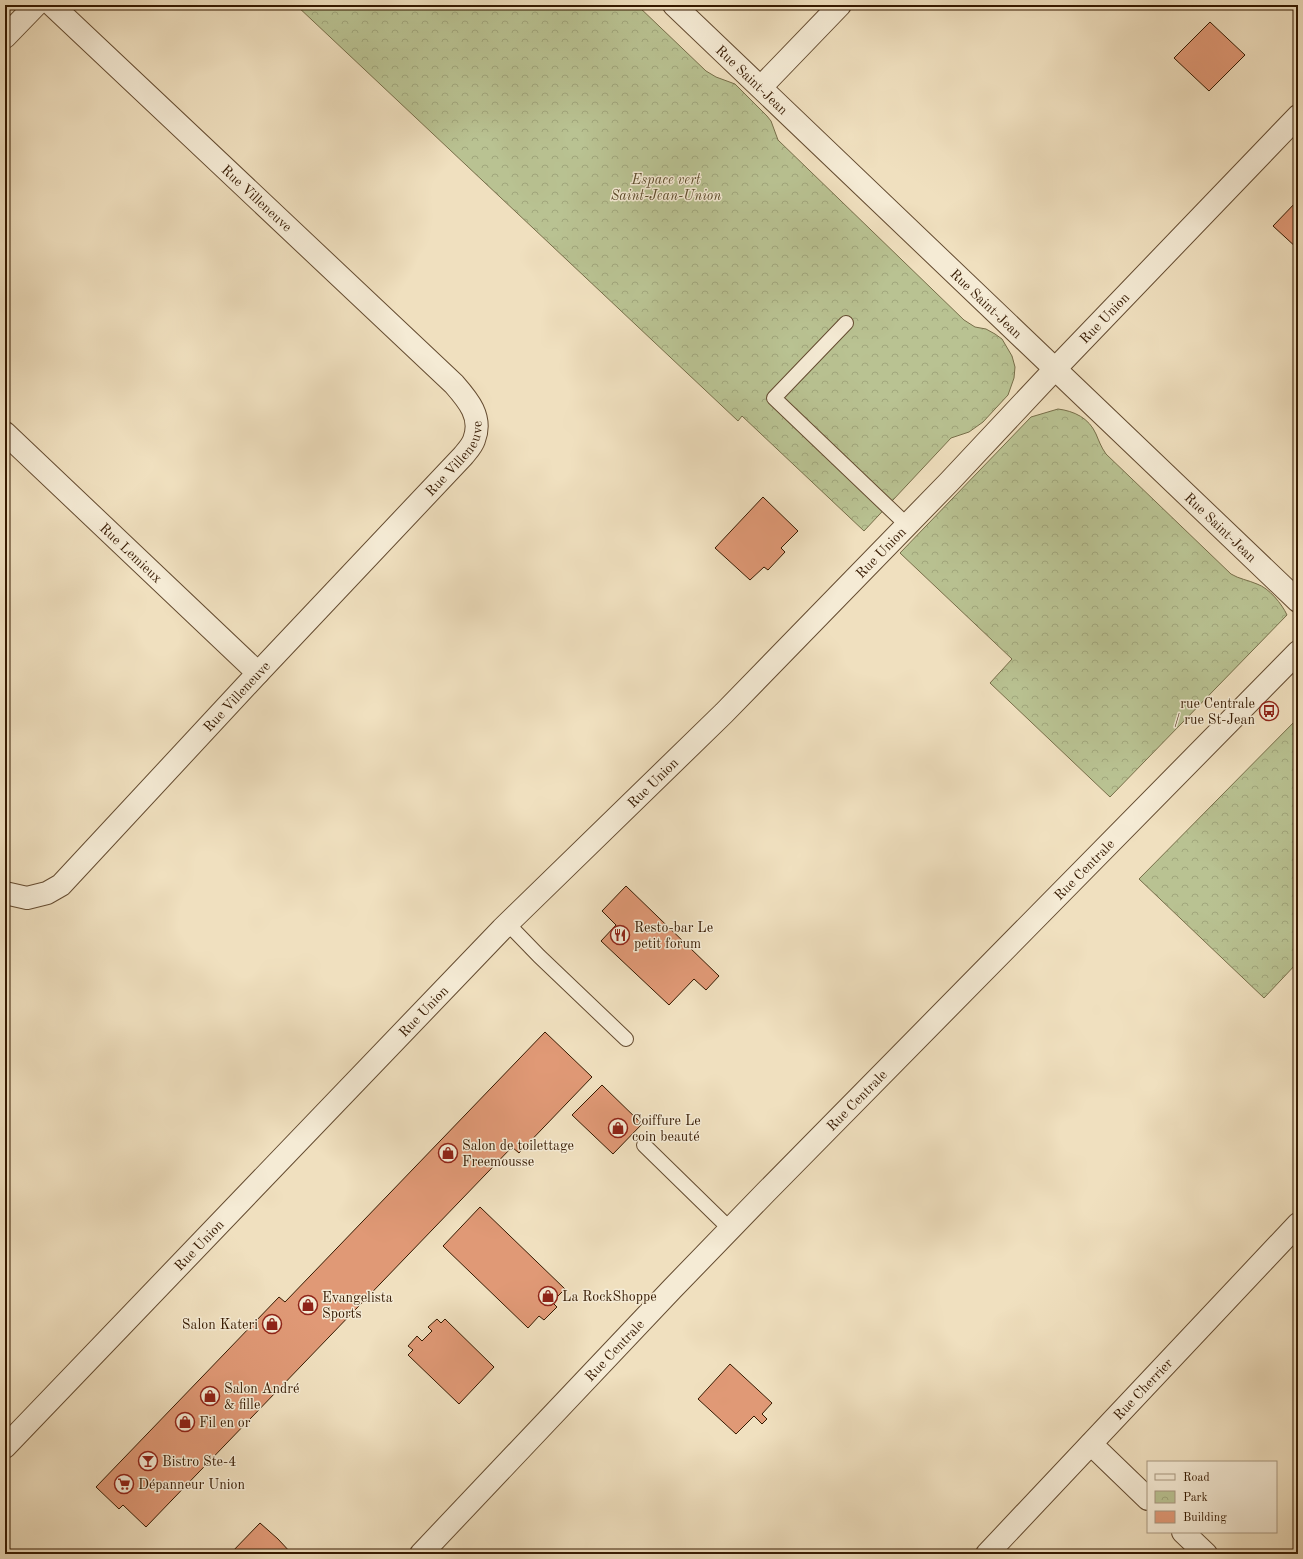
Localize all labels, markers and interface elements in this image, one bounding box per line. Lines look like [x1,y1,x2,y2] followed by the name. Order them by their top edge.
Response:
[713,43,790,118] street label: Rue Saint-Jean
[218,163,294,235] street label: Rue Villeneuve
[611,173,721,203] park label: Espace vert Saint-Jean-Union
[947,267,1025,342] street label: Rue Saint-Jean
[1077,290,1133,347] street label: Rue Union
[423,420,485,499] street label: Rue Villeneuve
[1181,491,1259,566] street label: Rue Saint-Jean
[97,521,164,586] street label: Rue Lemieux
[854,525,909,581] street label: Rue Union
[201,659,273,735] street label: Rue Villeneuve
[1174,697,1255,727] place label: rue Centrale / rue St-Jean
[1258,700,1280,722] bus stop icon: rue Centrale / rue St-Jean
[625,755,682,811] street label: Rue Union
[1052,837,1117,903] street label: Rue Centrale
[634,921,713,951] place label: Resto-bar Le petit forum
[609,924,631,946] restaurant icon: Resto-bar Le petit forum
[396,983,452,1040] street label: Rue Union
[824,1068,890,1134] street label: Rue Centrale
[632,1114,701,1144] place label: Coiffure Le coin beauté
[607,1117,629,1139] shop icon: Coiffure Le coin beauté
[462,1139,574,1169] place label: Salon de toilettage Freemousse
[437,1142,459,1164] shop icon: Salon de toilettage Freemousse
[172,1217,227,1274] street label: Rue Union
[537,1285,559,1307] shop icon: La RockShoppe
[562,1290,657,1304] place label: La RockShoppe
[322,1291,393,1321] place label: Evangelista Sports
[297,1294,319,1316] shop icon: Evangelista Sports
[261,1313,283,1335] shop icon: Salon Kateri
[583,1317,647,1384] street label: Rue Centrale
[182,1318,258,1332] place label: Salon Kateri
[1111,1356,1176,1423] street label: Rue Cherrier
[224,1382,300,1412] place label: Salon André & fille
[199,1385,221,1407] shop icon: Salon André & fille
[174,1411,196,1433] shop icon: Fil en or
[199,1416,251,1430] place label: Fil en or
[137,1450,159,1472] bar icon: Bistro Ste-4
[162,1455,236,1469] place label: Bistro Ste-4
[1147,1461,1277,1533] legend
[1183,1472,1210,1484] text: Road
[113,1473,135,1495] supermarket icon: Dépanneur Union
[138,1478,245,1492] place label: Dépanneur Union
[1183,1492,1208,1504] text: Park
[1183,1512,1227,1524] text: Building

